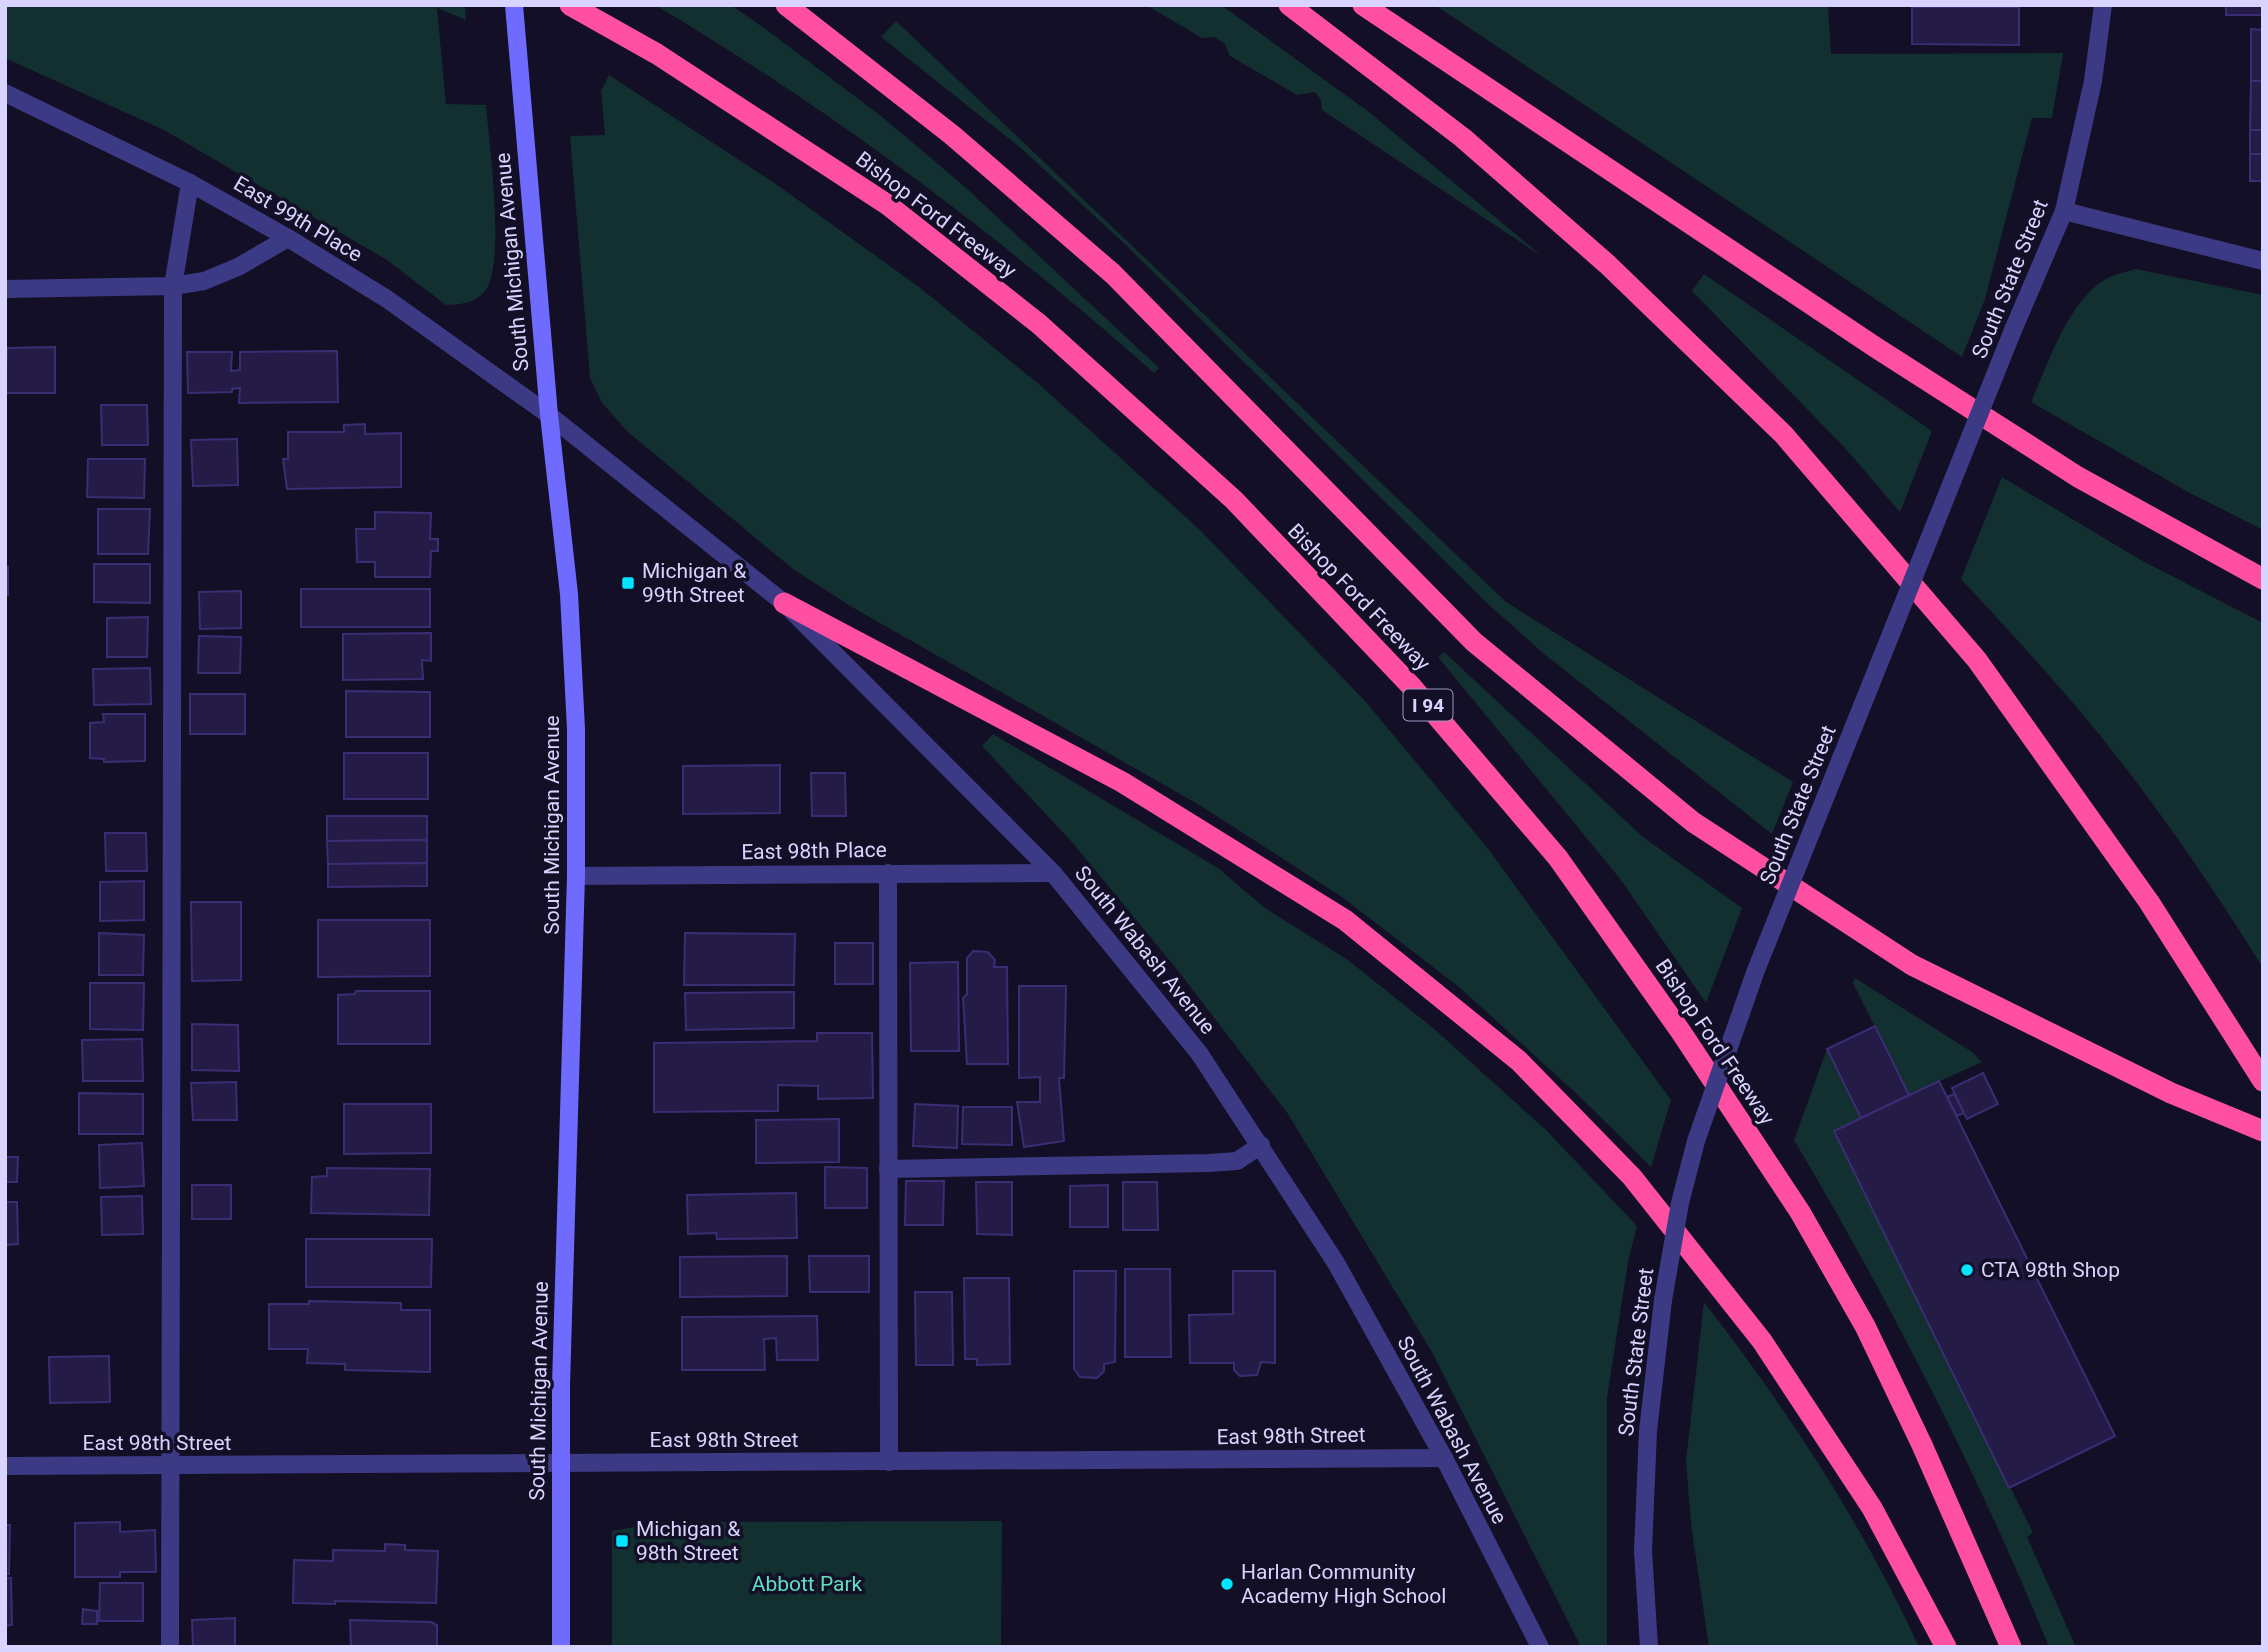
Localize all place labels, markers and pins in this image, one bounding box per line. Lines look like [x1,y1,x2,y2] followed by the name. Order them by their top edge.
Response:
[642,559,746,607] place label: Michigan & 99th Street
[620,575,636,591] marker: Michigan & 99th Street
[1981,1258,2120,1282] place label: CTA 98th Shop
[1959,1262,1975,1278] marker: CTA 98th Shop
[636,1517,740,1565] place label: Michigan & 98th Street
[614,1533,630,1549] marker: Michigan & 98th Street
[1241,1560,1446,1608] place label: Harlan Community Academy High School
[1219,1576,1235,1592] marker: Harlan Community Academy High School

